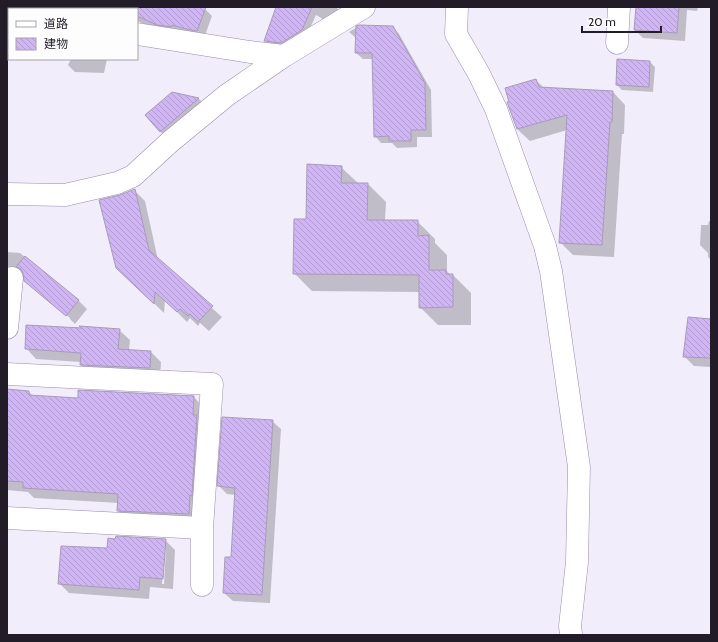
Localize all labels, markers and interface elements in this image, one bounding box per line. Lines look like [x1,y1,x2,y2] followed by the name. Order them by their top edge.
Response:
[8,8,138,60] legend
[582,8,661,34] scale bar
[588,14,616,29] text: 20 m
[44,16,68,31] text: 道路
[44,36,68,51] text: 建物

